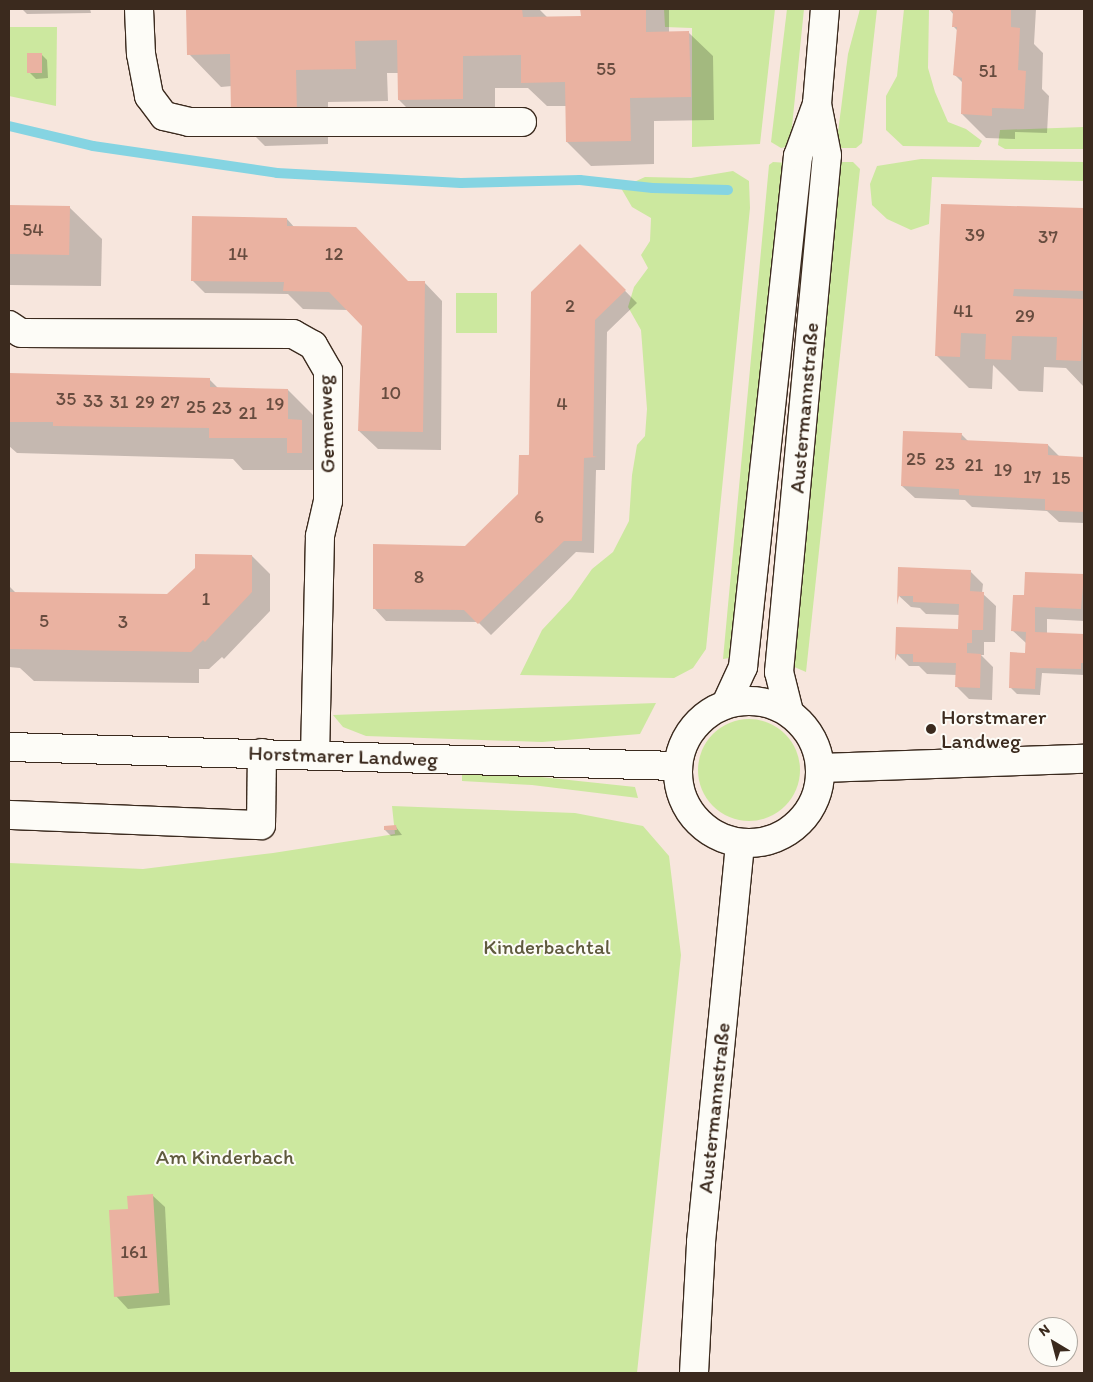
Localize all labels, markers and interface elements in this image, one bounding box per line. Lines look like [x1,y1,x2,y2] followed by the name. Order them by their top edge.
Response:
[596,58,616,80] house number: 55
[979,60,997,82] house number: 51
[22,219,44,241] house number: 54
[965,224,985,246] house number: 39
[1038,226,1058,248] house number: 37
[228,243,248,265] house number: 14
[325,243,343,265] house number: 12
[565,295,575,317] house number: 2
[953,300,973,322] house number: 41
[1015,305,1035,327] house number: 29
[784,322,824,494] street label: Austermannstraße
[312,374,340,474] street label: Gemenweg
[381,382,401,404] house number: 10
[56,388,76,410] house number: 35
[83,390,103,412] house number: 33
[109,391,129,413] house number: 31
[135,391,155,413] house number: 29
[160,391,180,413] house number: 27
[266,393,284,415] house number: 19
[556,393,568,415] house number: 4
[186,396,206,418] house number: 25
[212,397,232,419] house number: 23
[239,402,257,424] house number: 21
[906,448,926,470] house number: 25
[935,453,955,475] house number: 23
[965,454,983,476] house number: 21
[994,459,1012,481] house number: 19
[1023,466,1041,488] house number: 17
[1052,467,1070,489] house number: 15
[534,506,544,528] house number: 6
[414,566,424,588] house number: 8
[202,588,210,610] house number: 1
[39,610,49,632] house number: 5
[118,611,128,633] house number: 3
[941,704,1046,754] place label: Horstmarer Landweg
[925,723,937,735] marker: Horstmarer Landweg
[248,740,438,772] street label: Horstmarer Landweg
[483,934,611,960] park label: Kinderbachtal
[693,1021,735,1195] street label: Austermannstraße
[156,1144,294,1170] park label: Am Kinderbach
[120,1241,148,1263] house number: 161
[1028,1317,1078,1367] north arrow
[1035,1321,1053,1340] text: N

